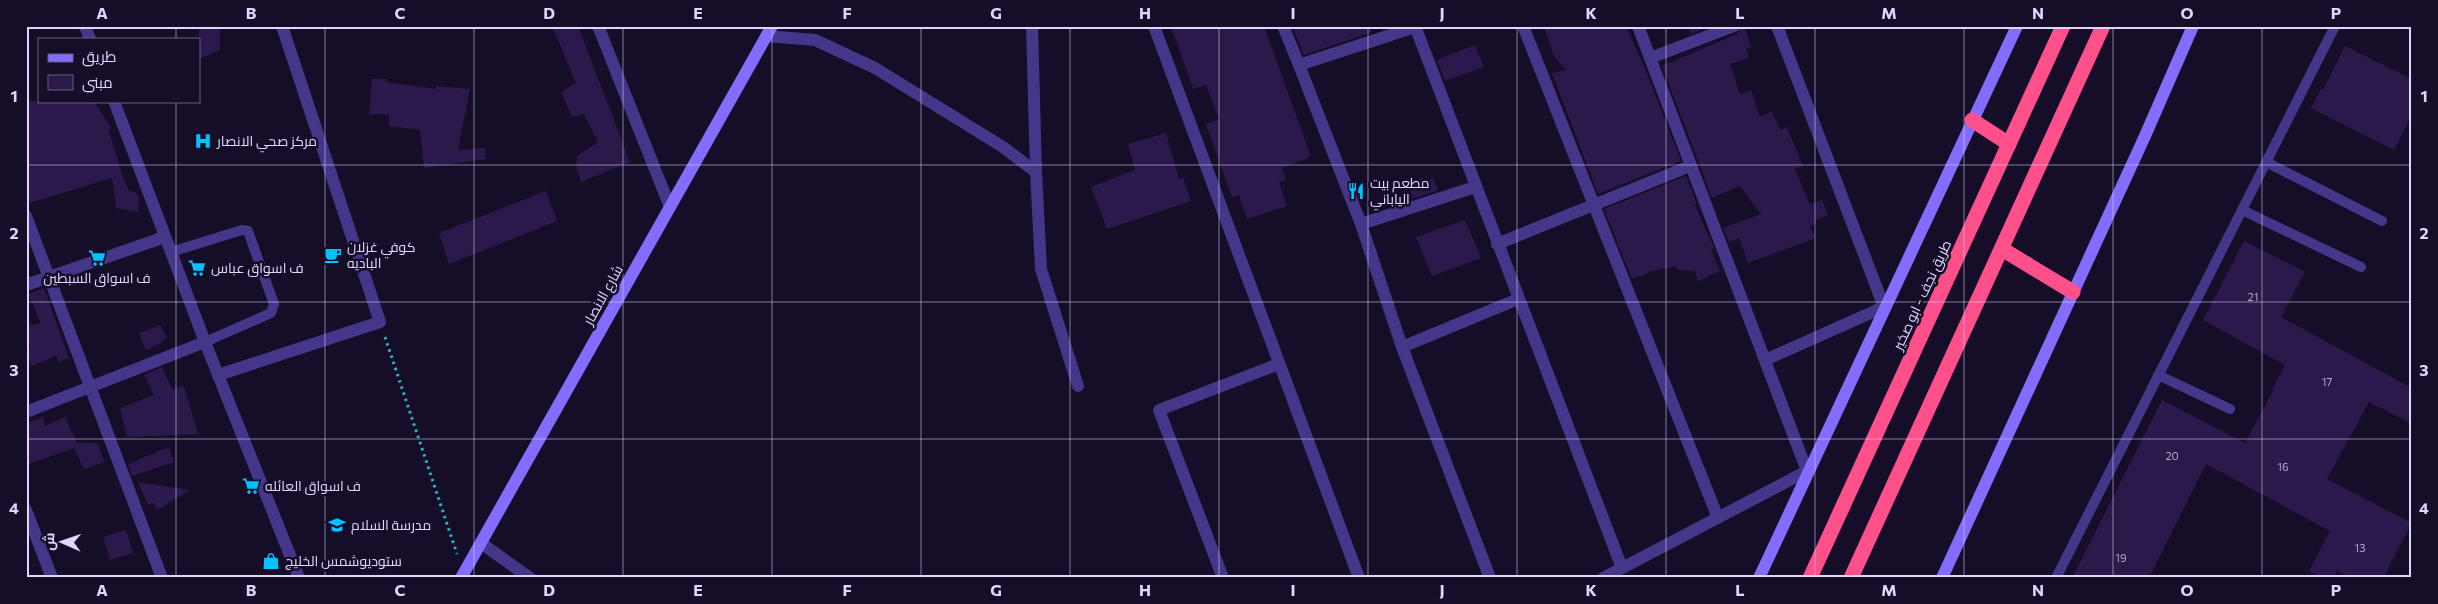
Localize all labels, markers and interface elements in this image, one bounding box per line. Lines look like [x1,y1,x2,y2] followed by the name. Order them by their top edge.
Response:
[96,3,108,22] text: A
[246,3,257,22] text: B
[395,3,406,22] text: C
[543,3,555,22] text: D
[693,3,703,22] text: E
[842,3,852,22] text: F
[990,3,1002,22] text: G
[1139,3,1151,22] text: H
[1290,3,1296,22] text: I
[1439,3,1445,22] text: J
[1585,3,1597,22] text: K
[1735,3,1745,22] text: L
[1881,3,1897,22] text: M
[2032,3,2044,22] text: N
[2180,3,2194,22] text: O
[2331,3,2341,22] text: P
[38,38,200,102] legend
[82,47,116,67] text: طريق
[82,73,113,93] text: مبنى
[10,86,18,105] text: 1
[2420,86,2428,105] text: 1
[193,131,213,151] hospital icon: مركز صحي الانصار
[216,132,317,153] place label: مركز صحي الانصار
[1370,174,1430,211] place label: مطعم بيت الياباني
[1346,181,1366,201] restaurant icon: مطعم بيت الياباني
[9,223,19,242] text: 2
[2419,223,2429,242] text: 2
[1888,237,1955,354] street label: طريق نجف - ابو صخير
[347,238,415,271] place label: كوفي غزلان الباديه
[323,245,343,265] cafe icon: كوفي غزلان الباديه
[87,248,107,268] supermarket icon: ف اسواق السبطين
[187,258,207,278] supermarket icon: ف اسواق عباس
[211,259,304,277] place label: ف اسواق عباس
[579,262,627,329] street label: شارع الانصار
[43,269,151,287] place label: ف اسواق السبطين
[2248,290,2258,303] house number: 21
[9,360,19,379] text: 3
[2419,360,2429,379] text: 3
[2322,375,2332,388] house number: 17
[2165,449,2179,462] house number: 20
[2277,460,2289,473] house number: 16
[241,476,261,496] supermarket icon: ف اسواق العائله
[265,477,361,495] place label: ف اسواق العائله
[9,498,19,517] text: 4
[2419,498,2429,517] text: 4
[327,515,347,535] school or university icon: مدرسة السلام
[38,516,88,566] north arrow
[351,516,431,535] place label: مدرسة السلام
[40,532,58,551] text: ش
[2355,541,2365,554] house number: 13
[261,551,281,571] shop icon: ستوديوشمس الخليج
[2115,551,2127,564] house number: 19
[285,552,402,570] place label: ستوديوشمس الخليج
[96,580,108,599] text: A
[246,580,257,599] text: B
[395,580,406,599] text: C
[543,580,555,599] text: D
[693,580,703,599] text: E
[842,580,852,599] text: F
[990,580,1002,599] text: G
[1139,580,1151,599] text: H
[1290,580,1296,599] text: I
[1439,580,1445,599] text: J
[1585,580,1597,599] text: K
[1735,580,1745,599] text: L
[1881,580,1897,599] text: M
[2032,580,2044,599] text: N
[2180,580,2194,599] text: O
[2331,580,2341,599] text: P

